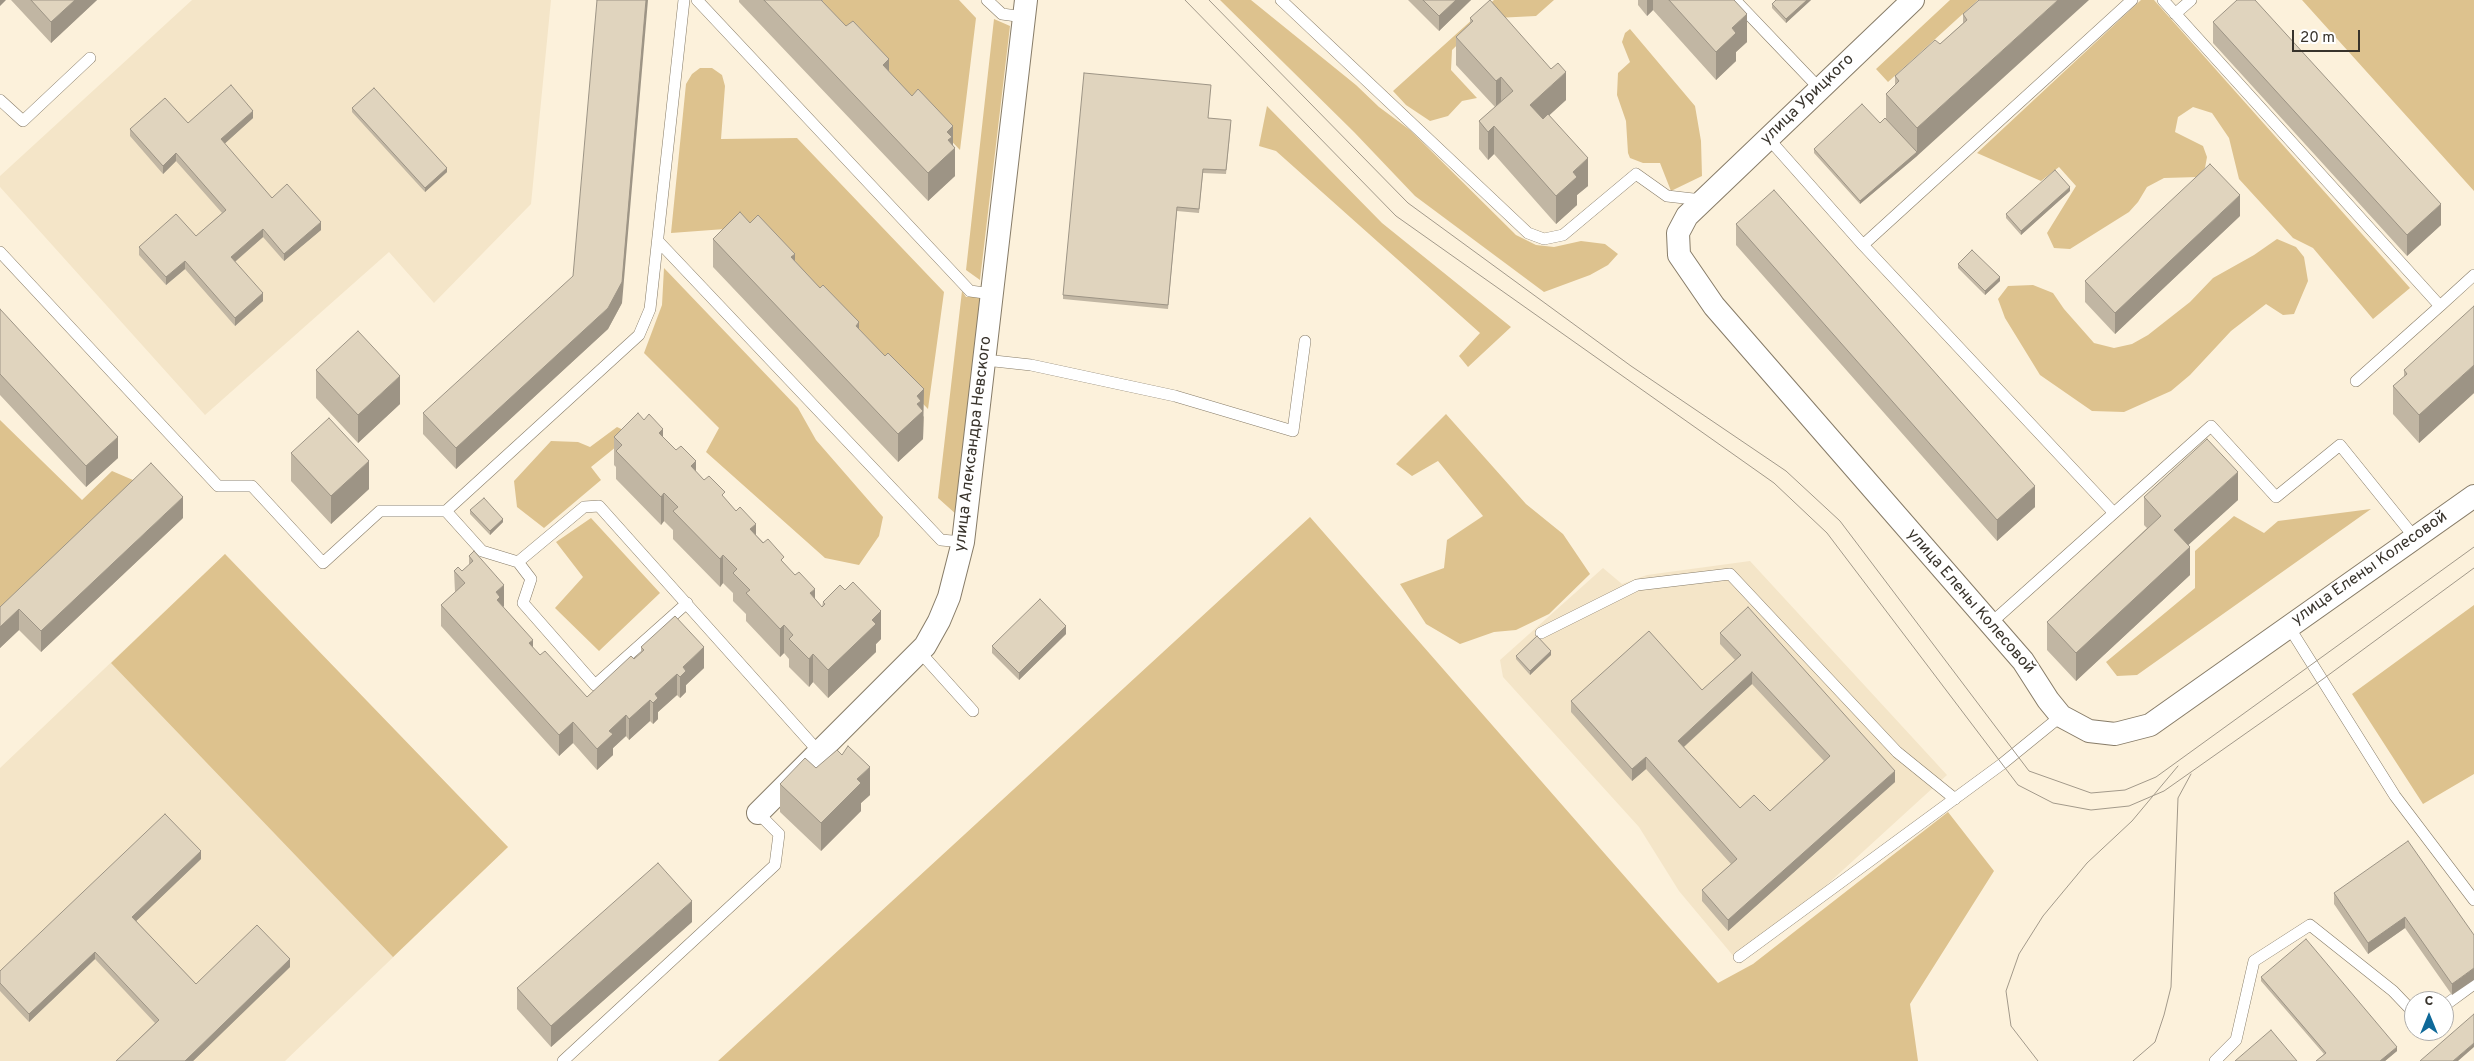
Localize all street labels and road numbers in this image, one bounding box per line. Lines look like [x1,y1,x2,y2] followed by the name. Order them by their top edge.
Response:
[1757,51,1859,149] street label: улица Урицкого
[951,335,997,553] street label: улица Александра Невского
[2288,508,2452,630] street label: улица Елены Колесовой
[1902,526,2038,678] street label: улица Елены Колесовой

